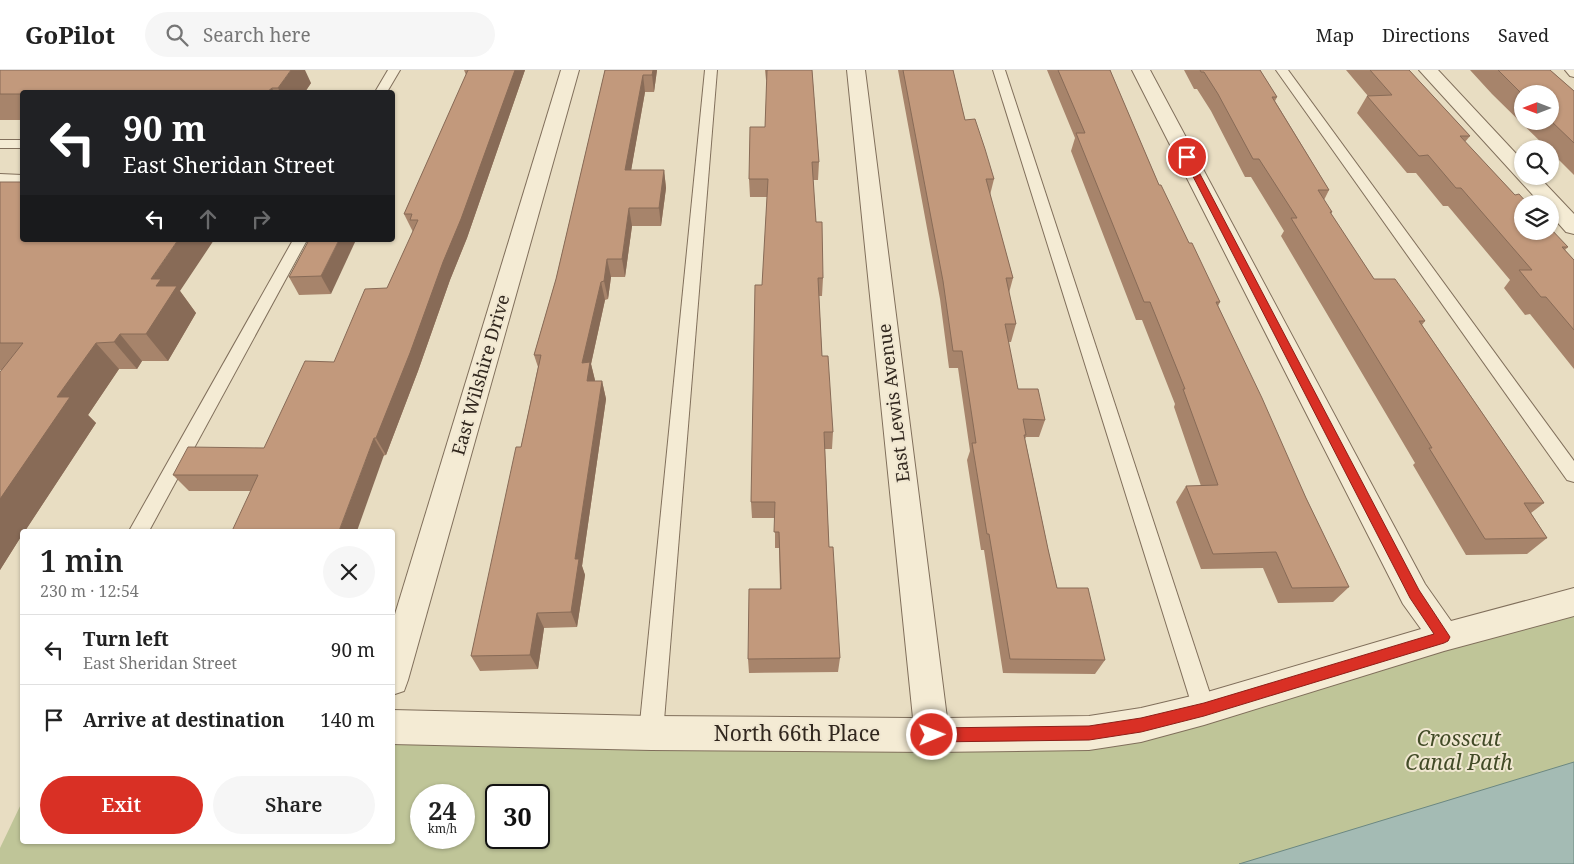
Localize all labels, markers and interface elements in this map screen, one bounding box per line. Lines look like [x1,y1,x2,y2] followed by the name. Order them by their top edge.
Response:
[145,12,495,57] search box
[25,18,115,51] text: GoPilot
[163,21,191,49] icon: search
[203,22,311,48] text: Search here
[1316,23,1354,47] text: Map
[1382,23,1470,47] text: Directions
[1498,23,1549,47] text: Saved
[1514,85,1559,130] north arrow
[1514,85,1559,240] map controls
[123,104,206,151] text: 90 m
[40,110,105,175] icon: left
[1166,136,1208,178] pin
[1514,140,1559,185] button: search
[1173,143,1201,171] icon: arrive
[123,149,335,179] text: East Sheridan Street
[1514,195,1559,240] button: layers
[141,205,169,233] icon: left
[194,205,222,233] icon: ahead
[247,205,275,233] icon: right
[446,292,514,458] street label: East Wilshire Drive
[871,322,915,484] street label: East Lewis Avenue
[40,540,124,581] text: 1 min
[323,546,375,598] button: close
[40,580,139,602] text: 230 m · 12:54
[83,626,169,652] text: Turn left
[40,636,68,664] icon: left
[331,637,375,663] text: 90 m
[83,652,237,674] text: East Sheridan Street
[40,706,68,734] icon: arrive
[83,707,285,733] text: Arrive at destination
[320,707,375,733] text: 140 m
[905,708,957,760] position arrow
[714,719,880,747] street label: North 66th Place
[1405,724,1513,776] park label: Crosscut Canal Path
[40,776,203,834] button: Exit
[213,776,375,834] button: Share
[485,784,550,849] speed limit sign: 30
[428,793,457,827] text: 24
[428,820,457,837] text: km/h

